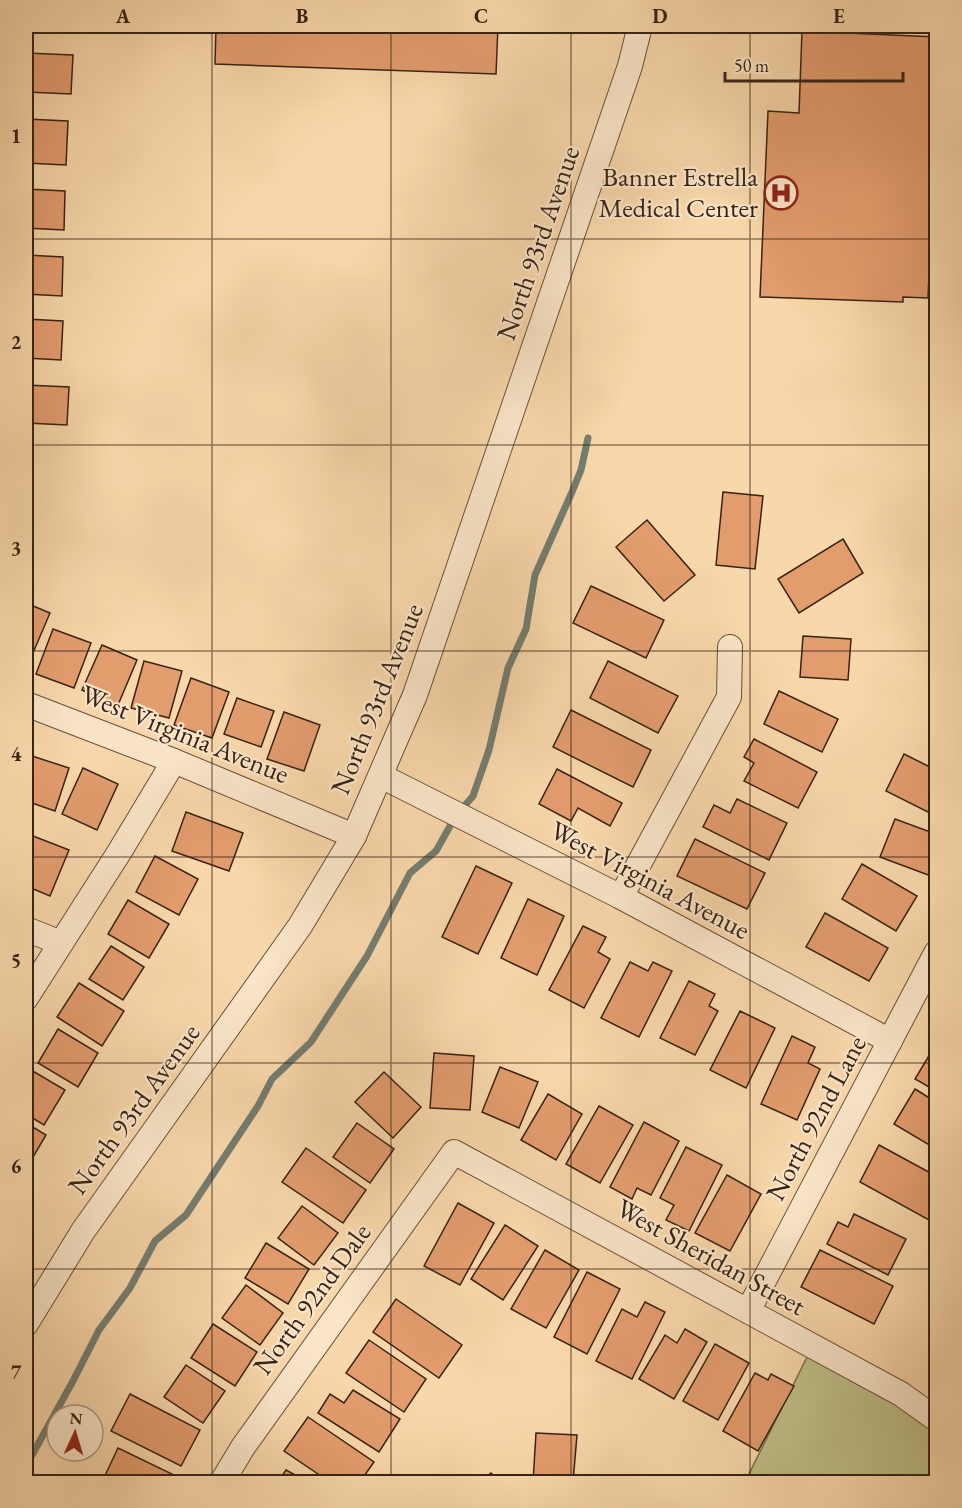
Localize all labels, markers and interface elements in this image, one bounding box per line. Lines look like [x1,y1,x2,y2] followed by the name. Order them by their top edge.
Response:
[115,3,131,29] text: A
[296,3,308,29] text: B
[474,3,488,29] text: C
[652,3,668,29] text: D
[833,3,845,29] text: E
[725,45,904,83] scale bar
[734,54,769,77] text: 50 m
[11,123,21,149] text: 1
[488,141,587,345] street label: North 93rd Avenue
[598,159,758,225] place label: Banner Estrella Medical Center
[763,175,799,211] hospital icon: Banner Estrella Medical Center
[11,329,22,355] text: 2
[11,535,21,561] text: 3
[322,598,431,799] street label: North 93rd Avenue
[76,676,294,791] street label: West Virginia Avenue
[11,741,22,767] text: 4
[544,812,756,947] street label: West Virginia Avenue
[11,947,21,973] text: 5
[60,1016,207,1201] street label: North 93rd Avenue
[757,1029,874,1206] street label: North 92nd Lane
[11,1153,22,1179] text: 6
[610,1190,813,1323] street label: West Sheridan Street
[245,1216,378,1381] street label: North 92nd Dale
[11,1359,22,1385] text: 7
[45,1403,105,1463] north arrow
[69,1408,83,1429] text: N

